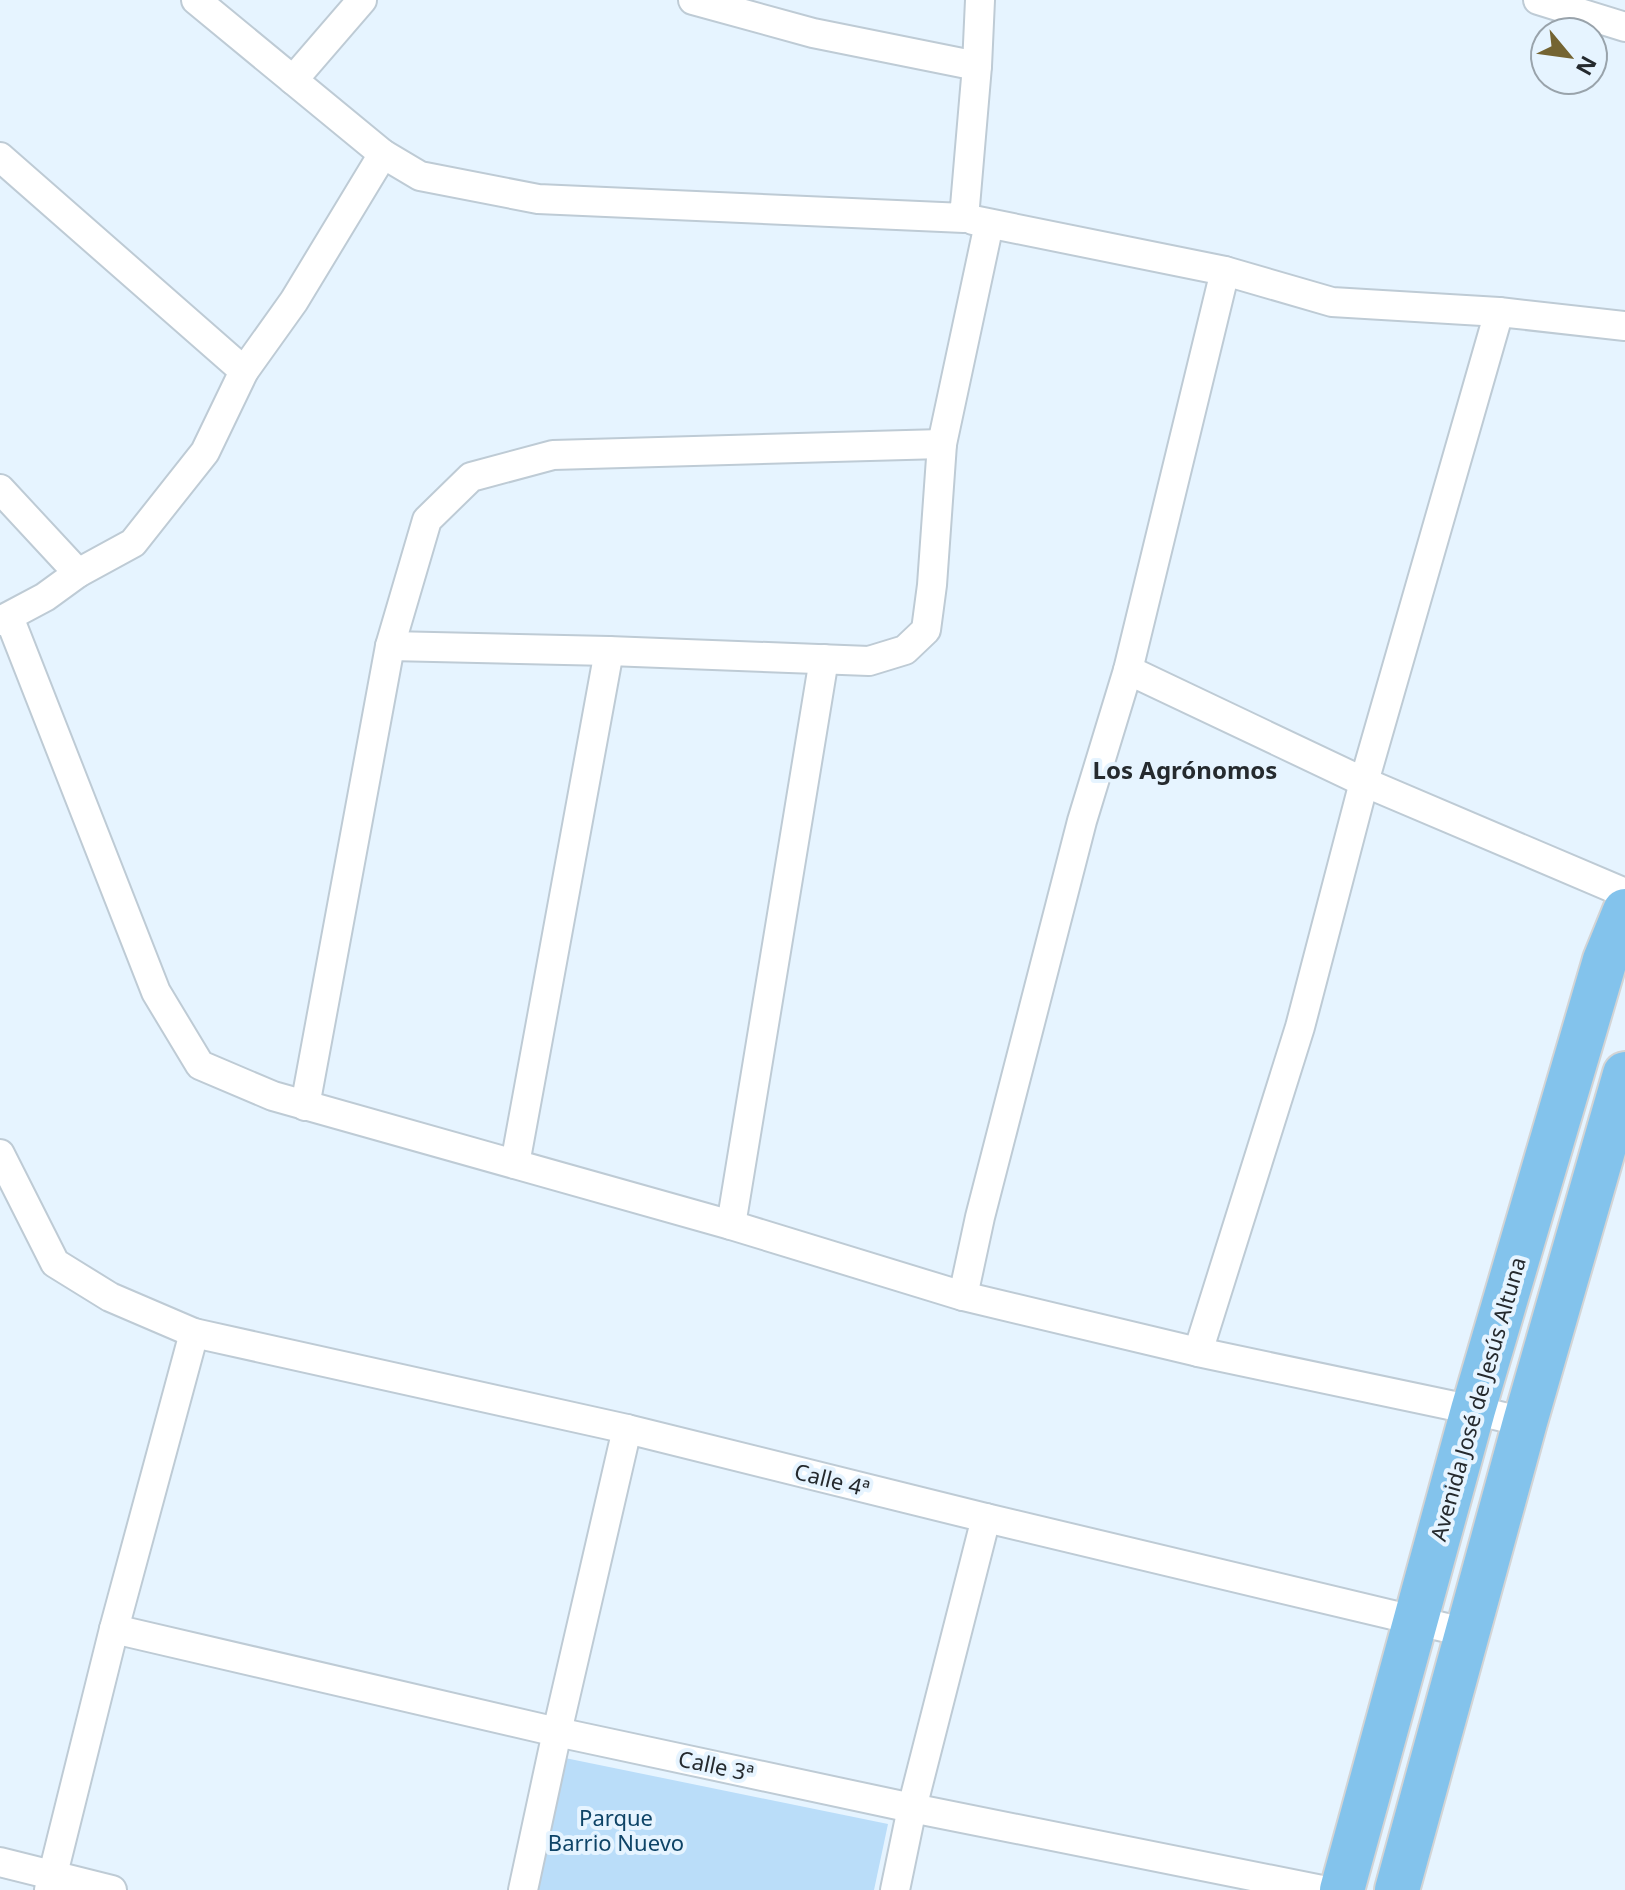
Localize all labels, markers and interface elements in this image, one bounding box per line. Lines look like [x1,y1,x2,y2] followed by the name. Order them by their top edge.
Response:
[1529,16,1609,96] north arrow
[1570,51,1605,81] text: N
[1093,753,1277,786] district label: Los Agrónomos
[1422,1253,1532,1544] street label: Avenida José de Jesús Altuna
[792,1455,873,1503] street label: Calle 4ª
[676,1742,757,1788] street label: Calle 3ª
[548,1802,684,1857] park label: Parque Barrio Nuevo

